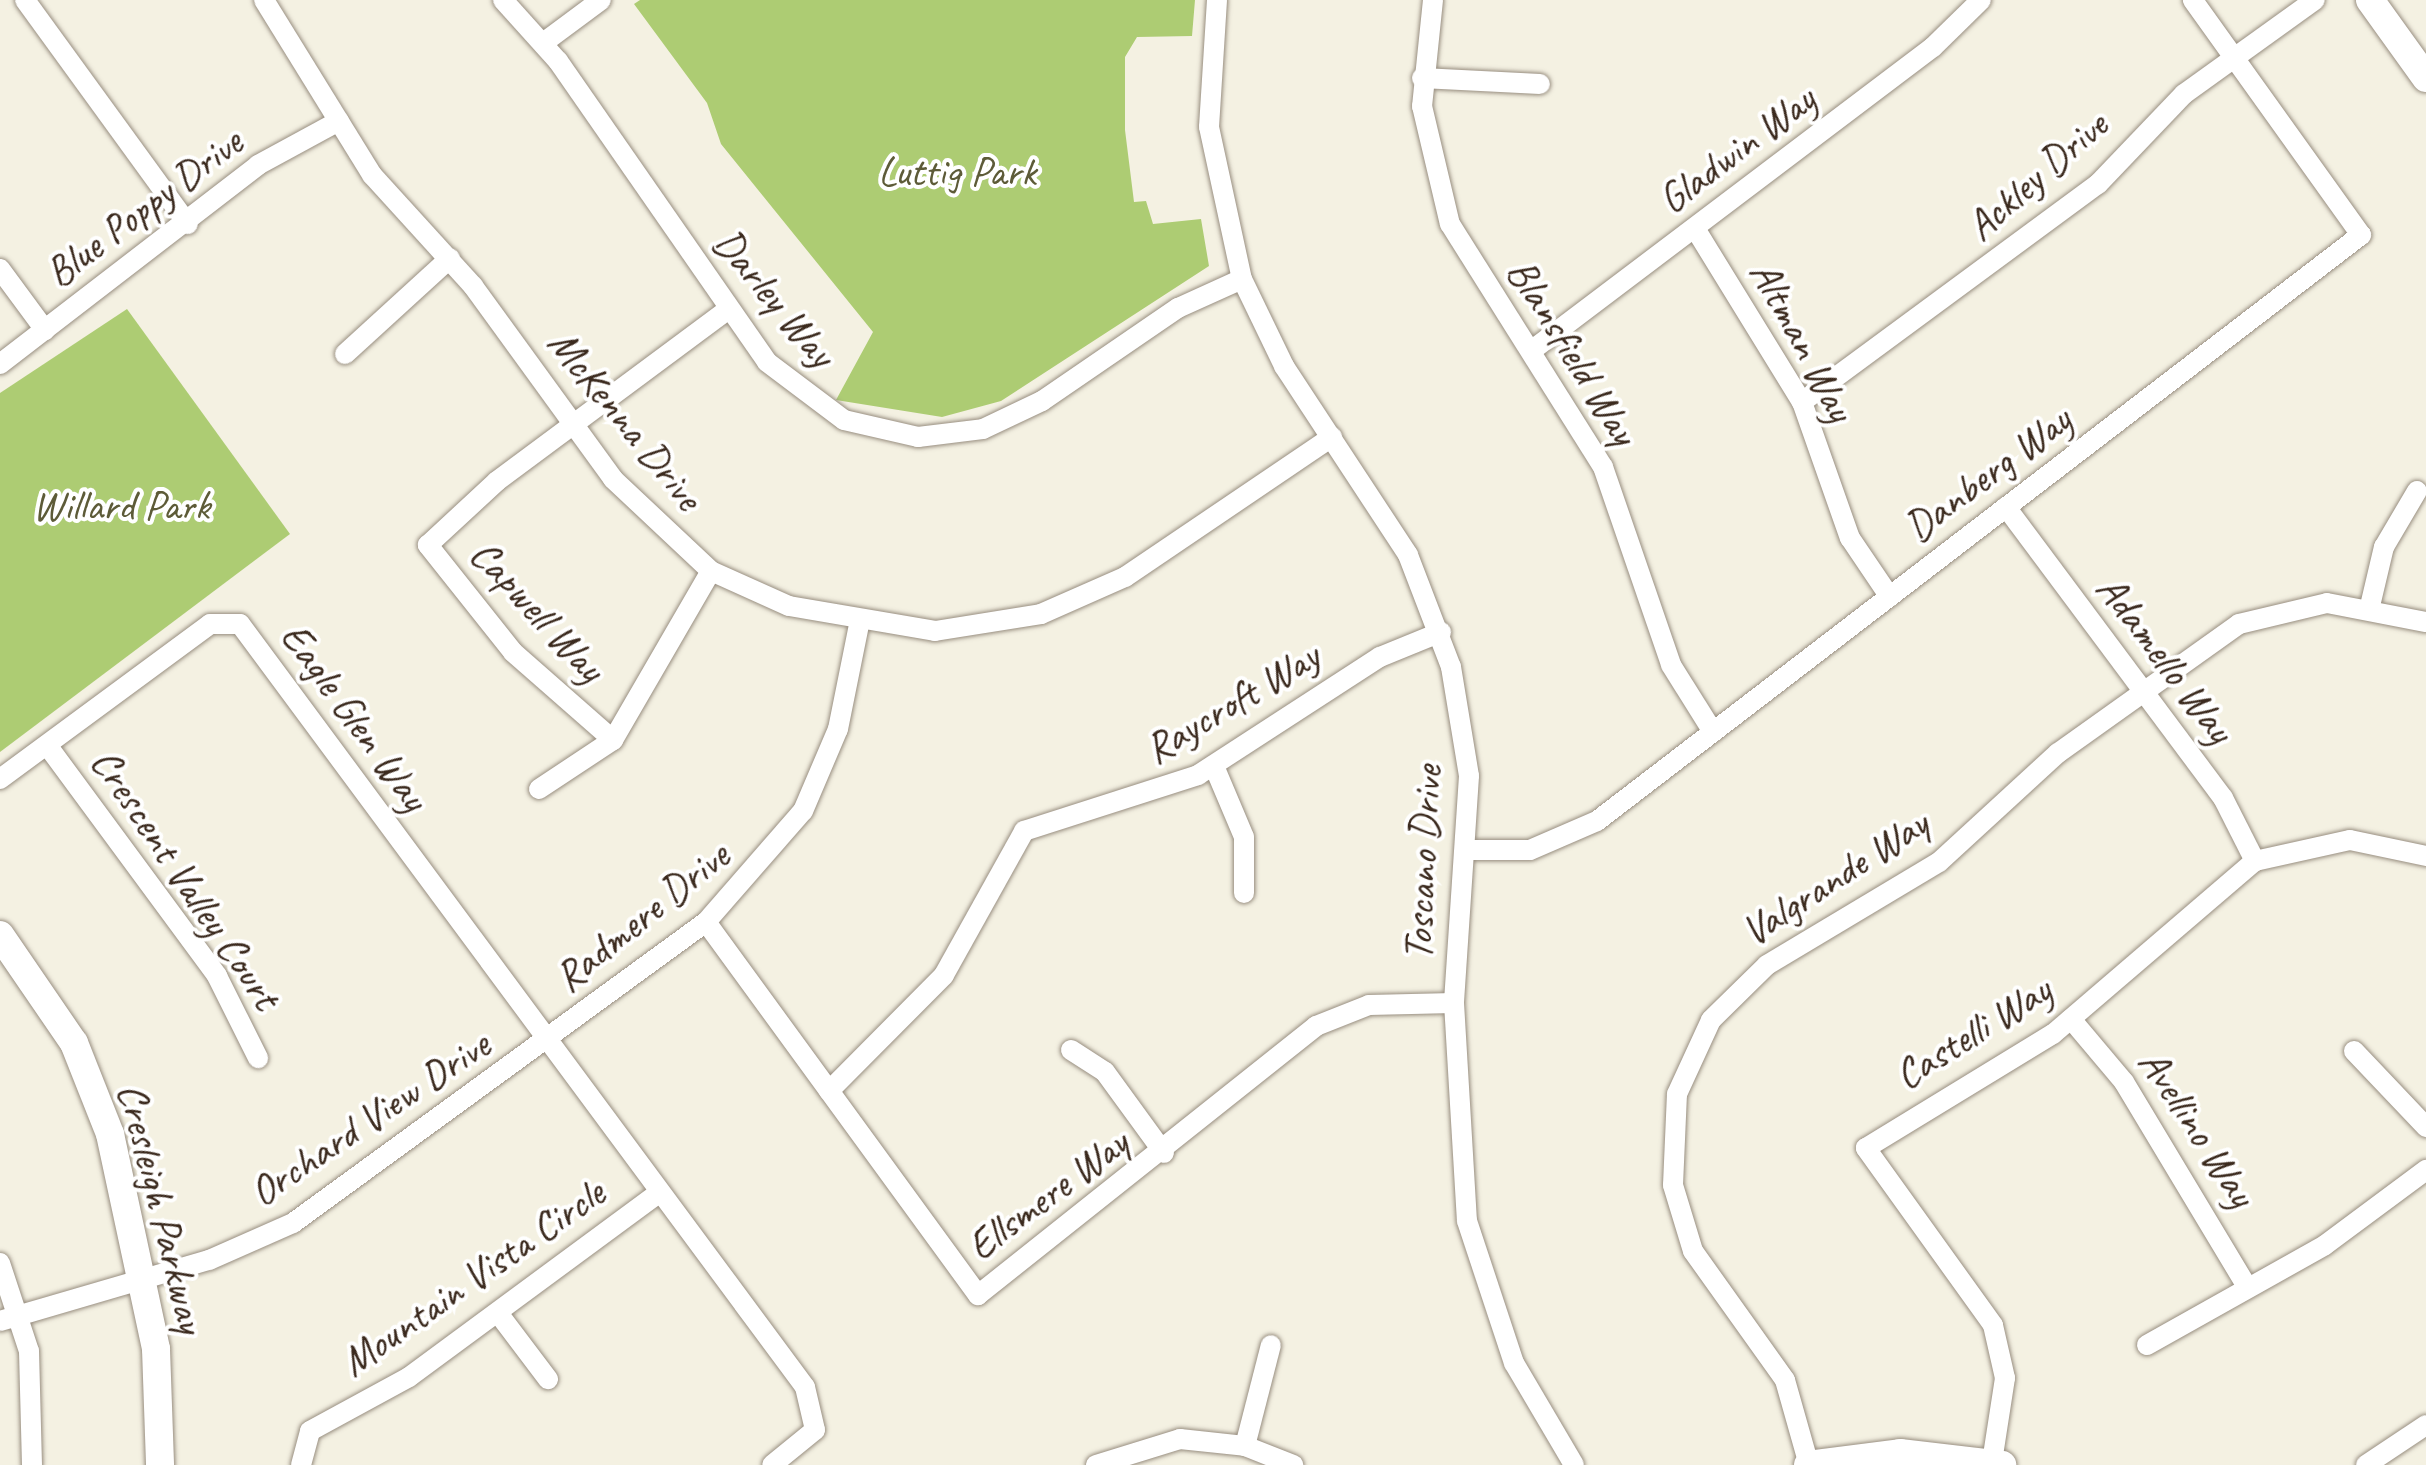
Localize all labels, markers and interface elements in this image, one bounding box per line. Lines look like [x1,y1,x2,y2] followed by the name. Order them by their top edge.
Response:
[1649,75,1825,225] street label: Gladwin Way
[1956,101,2118,251] street label: Ackley Drive
[36,118,252,298] street label: Blue Poppy Drive
[877,147,1037,197] park label: Luttig Park
[702,219,846,377] street label: Darley Way
[1495,250,1649,454] street label: Blansfield Way
[1739,252,1865,430] street label: Altman Way
[537,319,713,521] street label: McKenna Drive
[1895,395,2081,553] street label: Danberg Way
[32,481,210,531] park label: Willard Park
[459,530,615,692] street label: Capwell Way
[2086,565,2244,753] street label: Adamello Way
[269,614,439,820] street label: Eagle Glen Way
[1135,631,1329,775] street label: Raycroft Way
[79,739,291,1019] street label: Crescent Valley Court
[1393,764,1453,962] street label: Toscano Drive
[1732,799,1938,957] street label: Valgrande Way
[544,831,740,1003] street label: Radmere Drive
[1886,965,2060,1101] street label: Castelli Way
[240,1020,500,1218] street label: Orchard View Drive
[2128,1040,2266,1216] street label: Avellino Way
[106,1078,216,1338] street label: Cresleigh Parkway
[957,1118,1139,1272] street label: Ellsmere Way
[332,1169,614,1387] street label: Mountain Vista Circle

